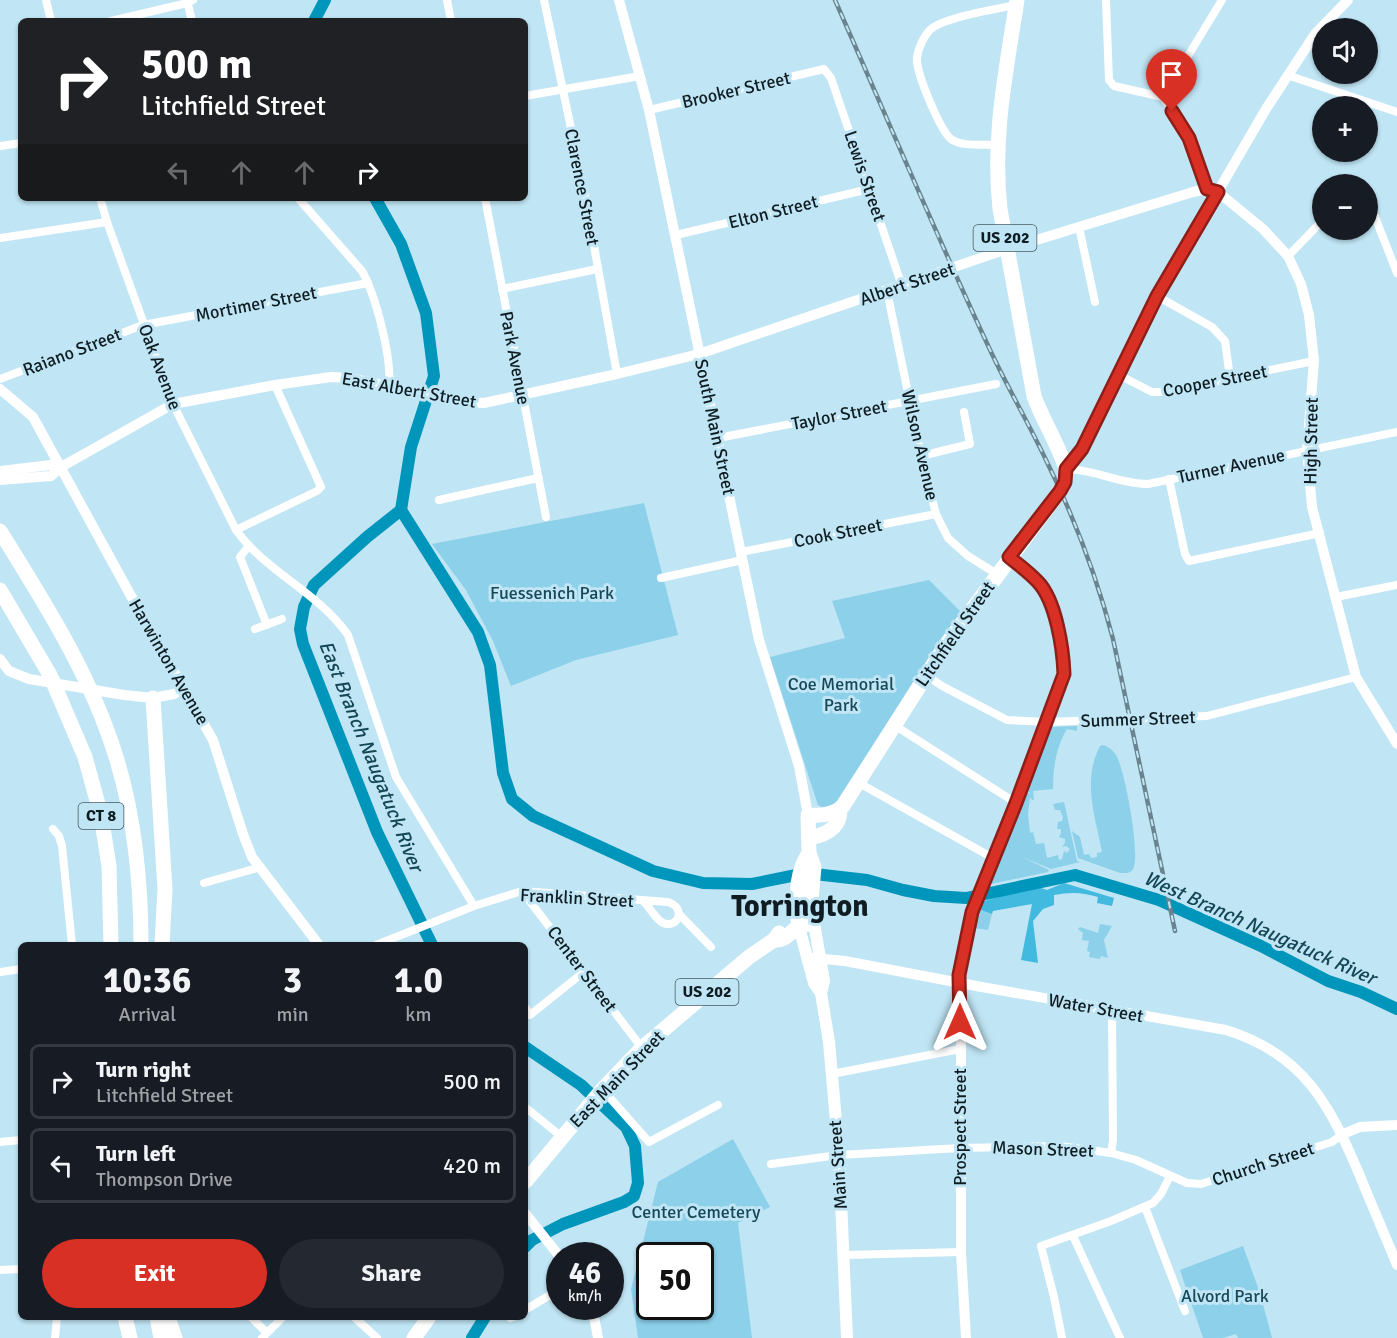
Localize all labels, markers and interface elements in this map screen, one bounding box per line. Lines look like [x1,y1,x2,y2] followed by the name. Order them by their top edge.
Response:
[1312,18,1378,240] map controls
[1312,18,1378,84] button: sound
[141,39,252,90] text: 500 m
[42,42,120,120] icon: right
[1146,49,1197,111] pin
[1155,58,1188,91] icon: arrive
[680,67,792,113] street label: Brooker Street
[141,90,326,123] text: Litchfield Street
[1312,96,1378,162] button: +
[560,127,604,247] street label: Clarence Street
[839,128,891,224] street label: Lewis Street
[162,156,195,189] icon: left
[225,156,258,189] icon: ahead
[288,156,321,189] icon: ahead
[351,156,384,189] icon: right
[1312,174,1378,240] button: −
[726,190,820,234] street label: Elton Street
[974,225,1036,251] road number: US 202
[857,258,957,310] street label: Albert Street
[194,281,318,327] street label: Mortimer Street
[495,309,535,407] street label: Park Avenue
[134,321,186,413] street label: Oak Avenue
[20,323,124,381] street label: Raiano Street
[690,357,740,497] street label: South Main Street
[1161,360,1269,402] street label: Cooper Street
[340,367,478,413] street label: East Albert Street
[897,388,943,502] street label: Wilson Avenue
[789,395,889,435] street label: Taylor Street
[1299,397,1323,485] street label: High Street
[1175,444,1287,488] street label: Turner Avenue
[792,514,884,552] street label: Cook Street
[911,577,999,691] street label: Litchfield Street
[490,582,614,604] park label: Fuessenich Park
[124,595,214,729] street label: Harwinton Avenue
[313,637,430,877] water label: East Branch Naugatuck River
[788,673,894,716] park label: Coe Memorial Park
[1080,706,1196,732] street label: Summer Street
[78,803,124,829] road number: CT 8
[1140,865,1382,992] water label: West Branch Naugatuck River
[520,884,634,912] street label: Franklin Street
[731,888,869,925] district label: Torrington
[542,922,622,1016] street label: Center Street
[103,958,191,1003] text: 10:36
[283,958,302,1003] text: 3
[394,958,443,1003] text: 1.0
[676,979,738,1005] road number: US 202
[1047,989,1145,1027] street label: Water Street
[928,990,992,1054] position arrow
[118,1002,176,1027] text: Arrival
[276,1002,309,1027] text: min
[405,1002,431,1027] text: km
[565,1026,669,1132] street label: East Main Street
[96,1056,191,1083] text: Turn right
[45,1065,78,1098] icon: right
[443,1068,501,1095] text: 500 m
[949,1068,971,1186] street label: Prospect Street
[96,1083,233,1108] text: Litchfield Street
[824,1120,852,1210] street label: Main Street
[992,1136,1094,1162] street label: Mason Street
[1209,1137,1317,1191] street label: Church Street
[96,1140,176,1167] text: Turn left
[45,1149,78,1182] icon: left
[443,1152,501,1179] text: 420 m
[96,1167,233,1192] text: Thompson Drive
[631,1201,761,1223] park label: Center Cemetery
[42,1239,267,1308] button: Exit
[279,1239,504,1308] button: Share
[636,1242,714,1320] speed limit sign: 50
[569,1255,601,1292] text: 46
[1181,1285,1269,1307] park label: Alvord Park
[568,1287,602,1305] text: km/h

